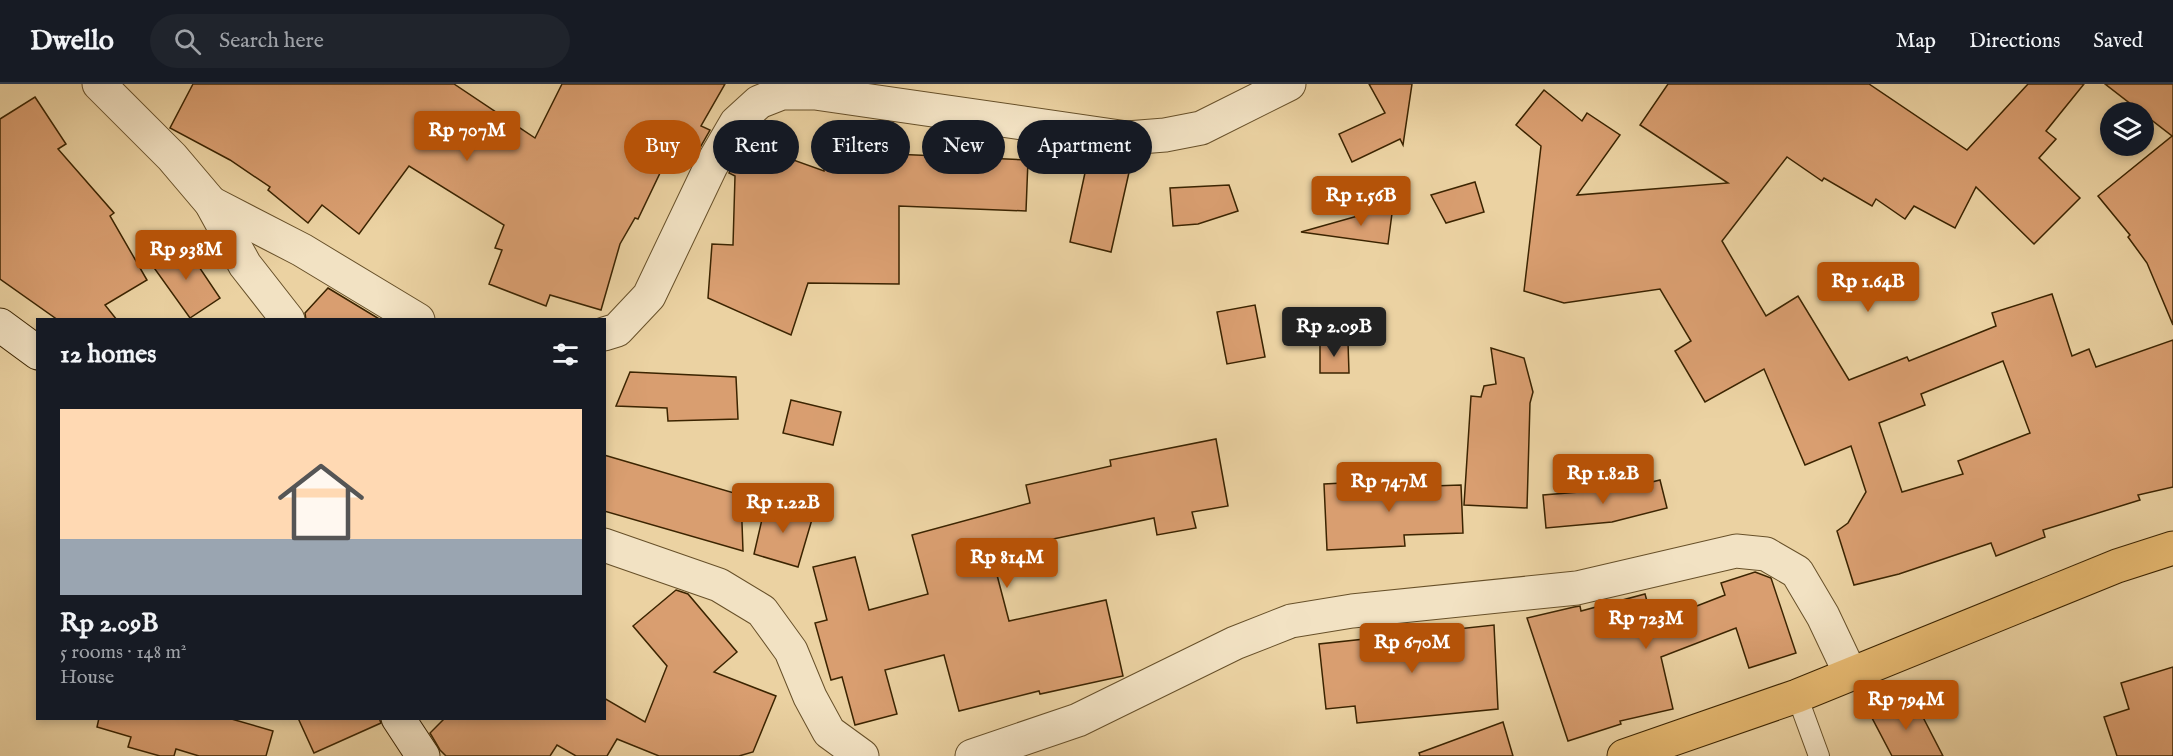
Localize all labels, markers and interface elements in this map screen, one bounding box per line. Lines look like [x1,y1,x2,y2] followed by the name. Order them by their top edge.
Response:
[150,14,570,68] search box
[30,24,114,59] text: Dwello
[171,25,204,58] icon: search
[219,27,324,55] text: Search here
[1896,28,1936,55] text: Map
[1969,28,2060,55] text: Directions
[2093,28,2143,55] text: Saved
[2100,102,2154,156] map controls
[2100,102,2154,156] button: layers
[412,111,522,162] pin: Rp 707M
[428,118,506,143] text: Rp 707M
[624,120,701,174] chip: Buy
[713,120,799,174] chip: Rent
[811,120,910,174] chip: Filters
[922,120,1005,174] chip: New
[1017,120,1152,174] chip: Apartment
[1299,176,1423,227] pin: Rp 1.56B
[1326,183,1396,208] text: Rp 1.56B
[131,230,241,281] pin: Rp 938M
[149,237,223,262] text: Rp 938M
[1806,262,1930,313] pin: Rp 1.64B
[1831,269,1905,294] text: Rp 1.64B
[1272,307,1396,358] pin: Rp 2.09B
[1296,314,1372,339] text: Rp 2.09B
[60,338,156,371] text: 12 homes
[549,338,582,371] icon: filters
[267,448,375,556] icon: home
[1541,454,1665,505] pin: Rp 1.82B
[1567,461,1639,486] text: Rp 1.82B
[1334,462,1444,513] pin: Rp 747M
[1351,469,1427,494] text: Rp 747M
[721,483,845,534] pin: Rp 1.22B
[746,490,820,515] text: Rp 1.22B
[952,538,1062,589] pin: Rp 814M
[970,545,1044,570] text: Rp 814M
[1591,599,1701,650] pin: Rp 723M
[1608,606,1684,631] text: Rp 723M
[60,607,159,640] text: Rp 2.09B
[1357,623,1467,674] pin: Rp 670M
[1374,630,1450,655] text: Rp 670M
[60,640,187,665] text: 5 rooms · 148 m²
[60,665,114,690] text: House
[1851,680,1961,731] pin: Rp 794M
[1868,687,1944,712] text: Rp 794M

